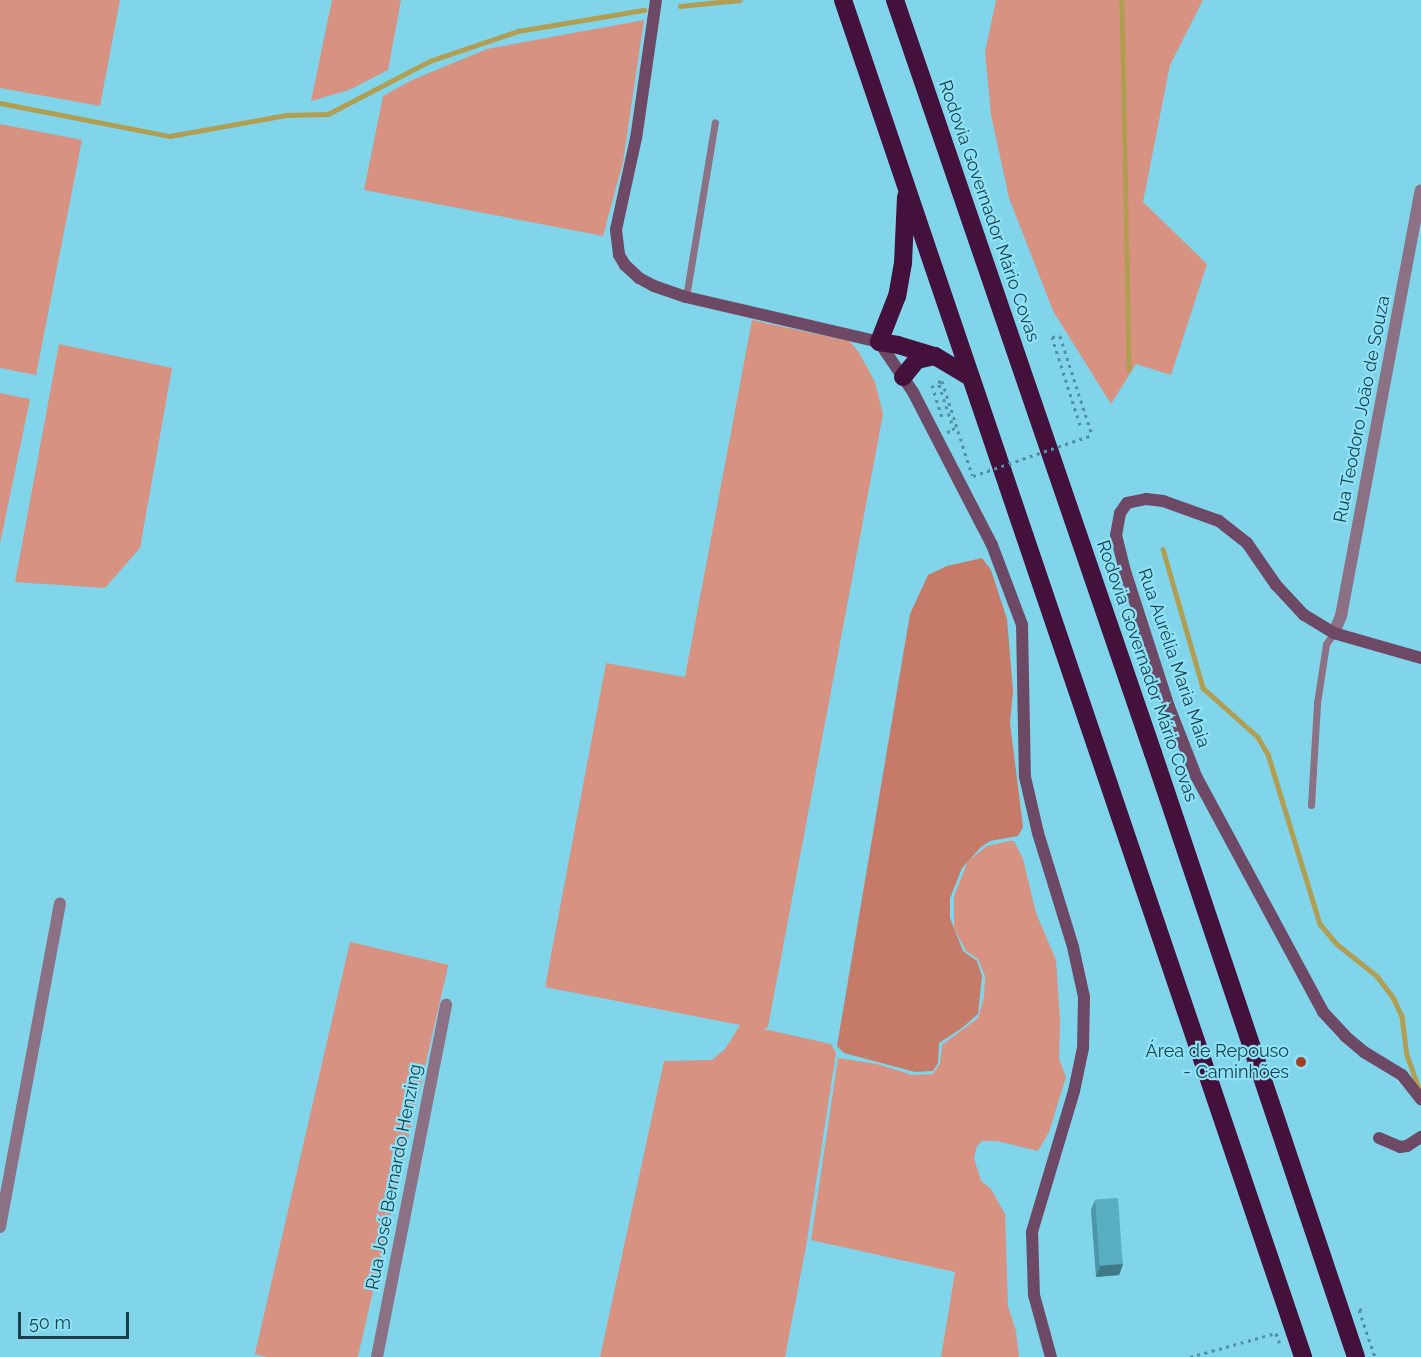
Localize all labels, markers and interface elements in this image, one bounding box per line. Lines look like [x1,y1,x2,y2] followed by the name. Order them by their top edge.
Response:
[934,77,1044,345] street label: Rodovia Governador Mário Covas
[1329,293,1395,525] street label: Rua Teodoro João de Souza
[1092,537,1202,805] street label: Rodovia Governador Mário Covas
[1133,565,1215,751] street label: Rua Aurélia Maria Maia
[1146,1041,1289,1084] place label: Área de Repouso - Caminhões
[1294,1055,1308,1069] marker: Área de Repouso - Caminhões
[361,1062,427,1292] street label: Rua José Bernardo Henzing
[21,1300,132,1338] scale bar
[29,1312,71,1333] text: 50 m

